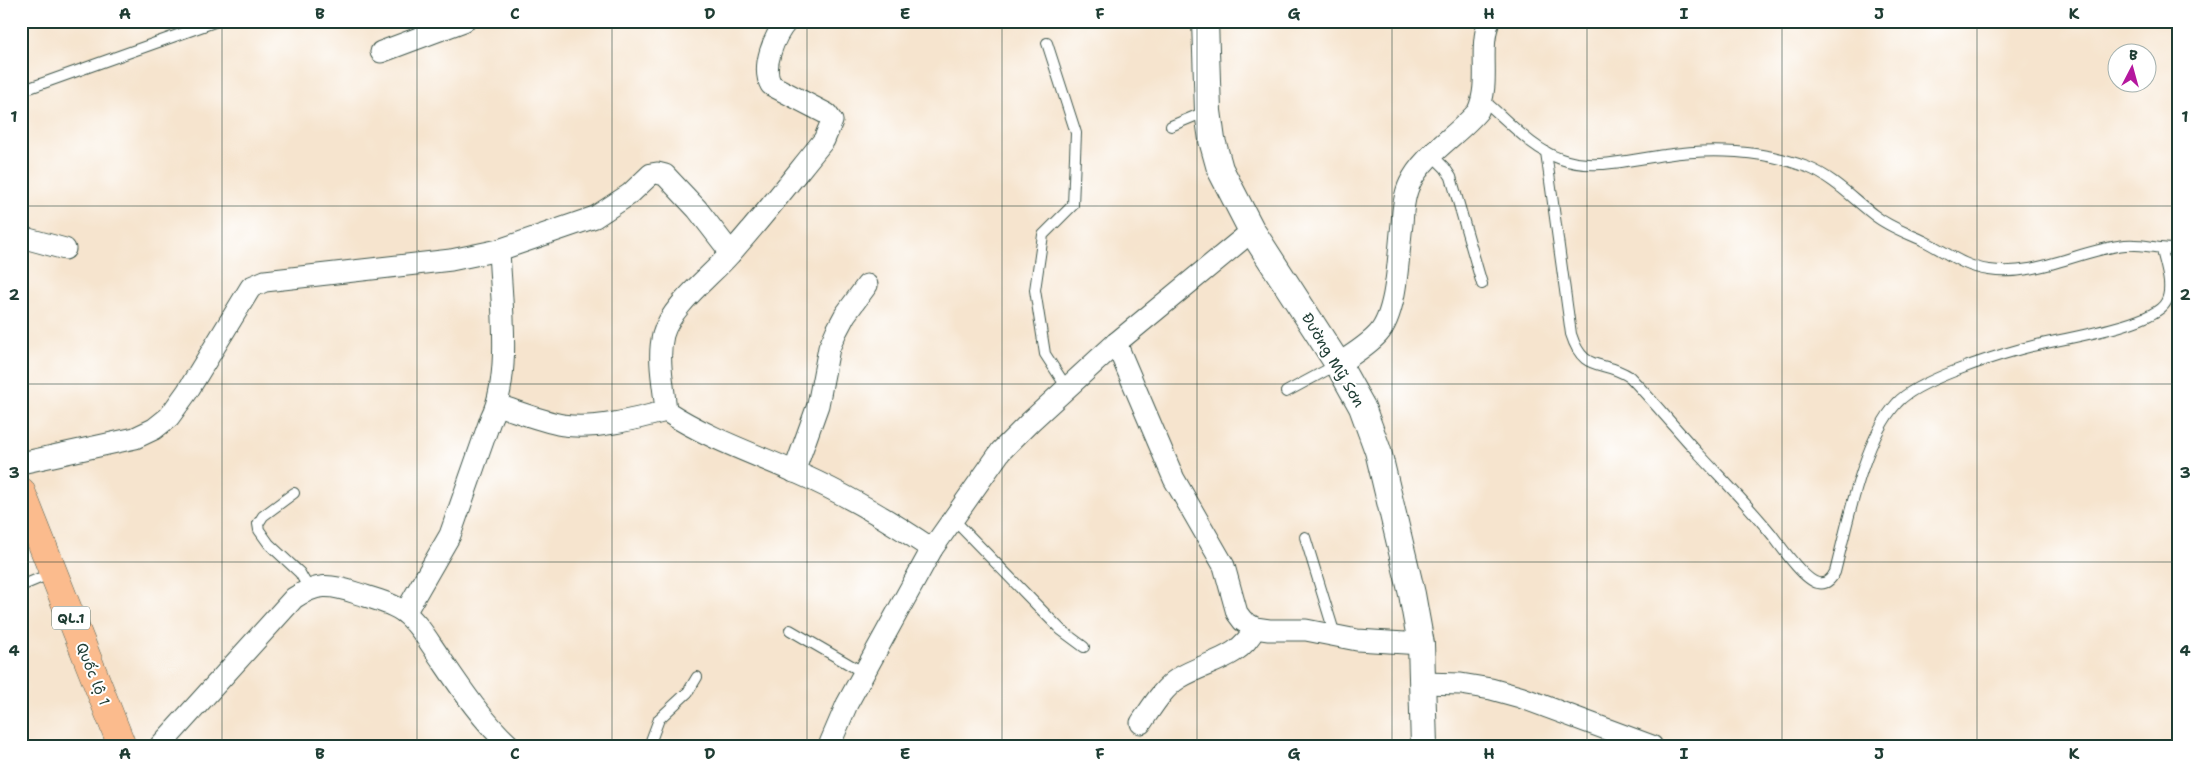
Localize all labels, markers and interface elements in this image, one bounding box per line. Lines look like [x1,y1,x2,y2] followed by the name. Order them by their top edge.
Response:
[119,3,131,24] text: A
[315,3,325,24] text: B
[510,3,520,24] text: C
[704,3,716,24] text: D
[900,3,910,24] text: E
[1095,3,1105,24] text: F
[1288,3,1301,24] text: G
[1483,3,1495,24] text: H
[1680,3,1689,24] text: I
[1874,3,1884,24] text: J
[2069,3,2080,24] text: K
[2106,42,2156,92] north arrow
[2128,46,2139,65] text: B
[10,106,18,127] text: 1
[2181,106,2189,127] text: 1
[8,284,20,305] text: 2
[2179,284,2191,305] text: 2
[1297,309,1369,411] street label: Đường Mỹ Sơn
[8,462,20,483] text: 3
[2179,462,2191,483] text: 3
[52,606,90,630] road number: QL.1
[8,640,20,661] text: 4
[71,640,115,708] street label: Quốc lộ 1
[2179,640,2191,661] text: 4
[119,743,131,764] text: A
[315,743,325,764] text: B
[510,743,520,764] text: C
[704,743,716,764] text: D
[900,743,910,764] text: E
[1095,743,1105,764] text: F
[1288,743,1301,764] text: G
[1483,743,1495,764] text: H
[1680,743,1689,764] text: I
[1874,743,1884,764] text: J
[2069,743,2080,764] text: K

